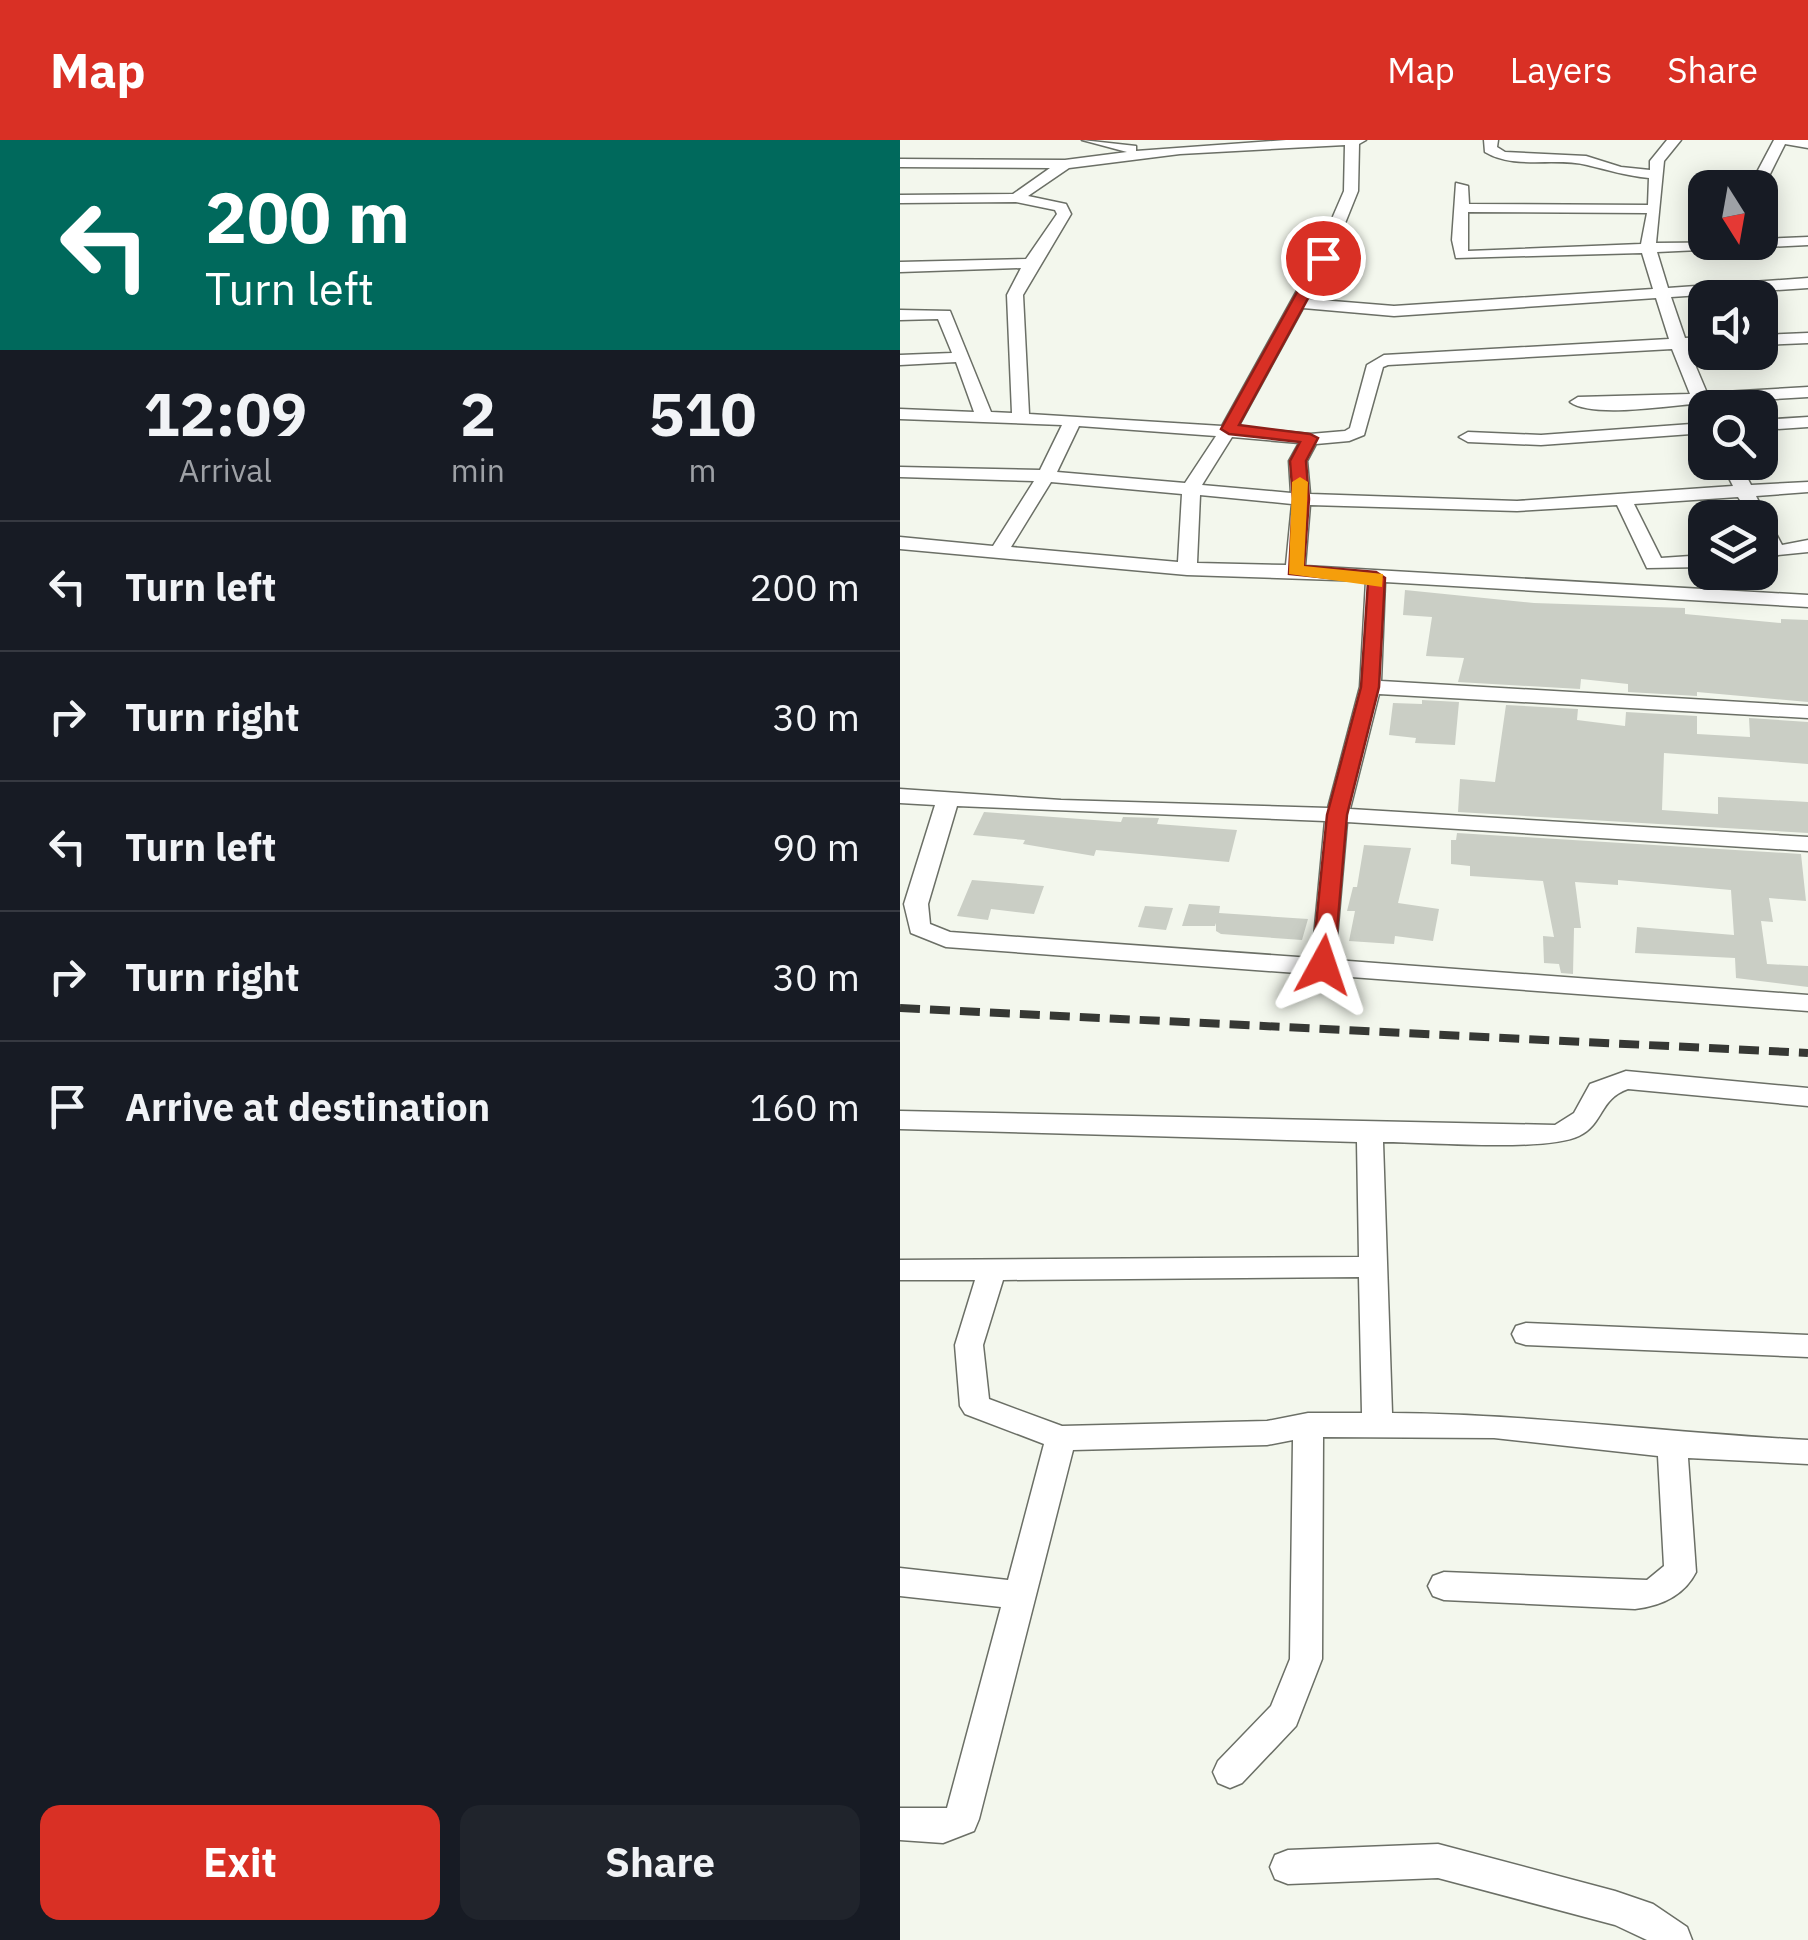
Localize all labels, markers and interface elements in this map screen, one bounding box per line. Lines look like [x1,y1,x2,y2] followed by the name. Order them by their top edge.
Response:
[50,39,146,101] text: Map
[1387,47,1455,93] text: Map
[1510,47,1612,93] text: Layers
[1667,47,1758,93] text: Share
[1688,170,1778,260] north arrow
[1688,170,1778,590] map controls
[205,171,410,262] text: 200 m
[40,180,170,310] icon: left
[1281,216,1366,301] pin
[1296,231,1351,286] icon: arrive
[205,259,374,317] text: Turn left
[1688,280,1778,370] button: sound
[144,374,307,453] text: 12:09
[460,374,496,453] text: 2
[648,374,756,453] text: 510
[1688,390,1778,480] button: search
[179,449,272,491] text: Arrival
[451,449,505,491] text: min
[689,449,716,491] text: m
[1688,500,1778,590] button: layers
[40,559,95,614] icon: left
[125,562,276,611] text: Turn left
[749,562,860,611] text: 200 m
[40,689,95,744] icon: right
[125,692,300,741] text: Turn right
[772,692,860,741] text: 30 m
[40,819,95,874] icon: left
[125,822,276,871] text: Turn left
[772,822,860,871] text: 90 m
[1271,913,1375,1017] position arrow
[40,949,95,1004] icon: right
[125,952,300,1001] text: Turn right
[772,952,860,1001] text: 30 m
[40,1079,95,1134] icon: arrive
[125,1082,490,1131] text: Arrive at destination
[749,1082,860,1131] text: 160 m
[40,1805,440,1920] button: Exit
[460,1805,860,1920] button: Share

